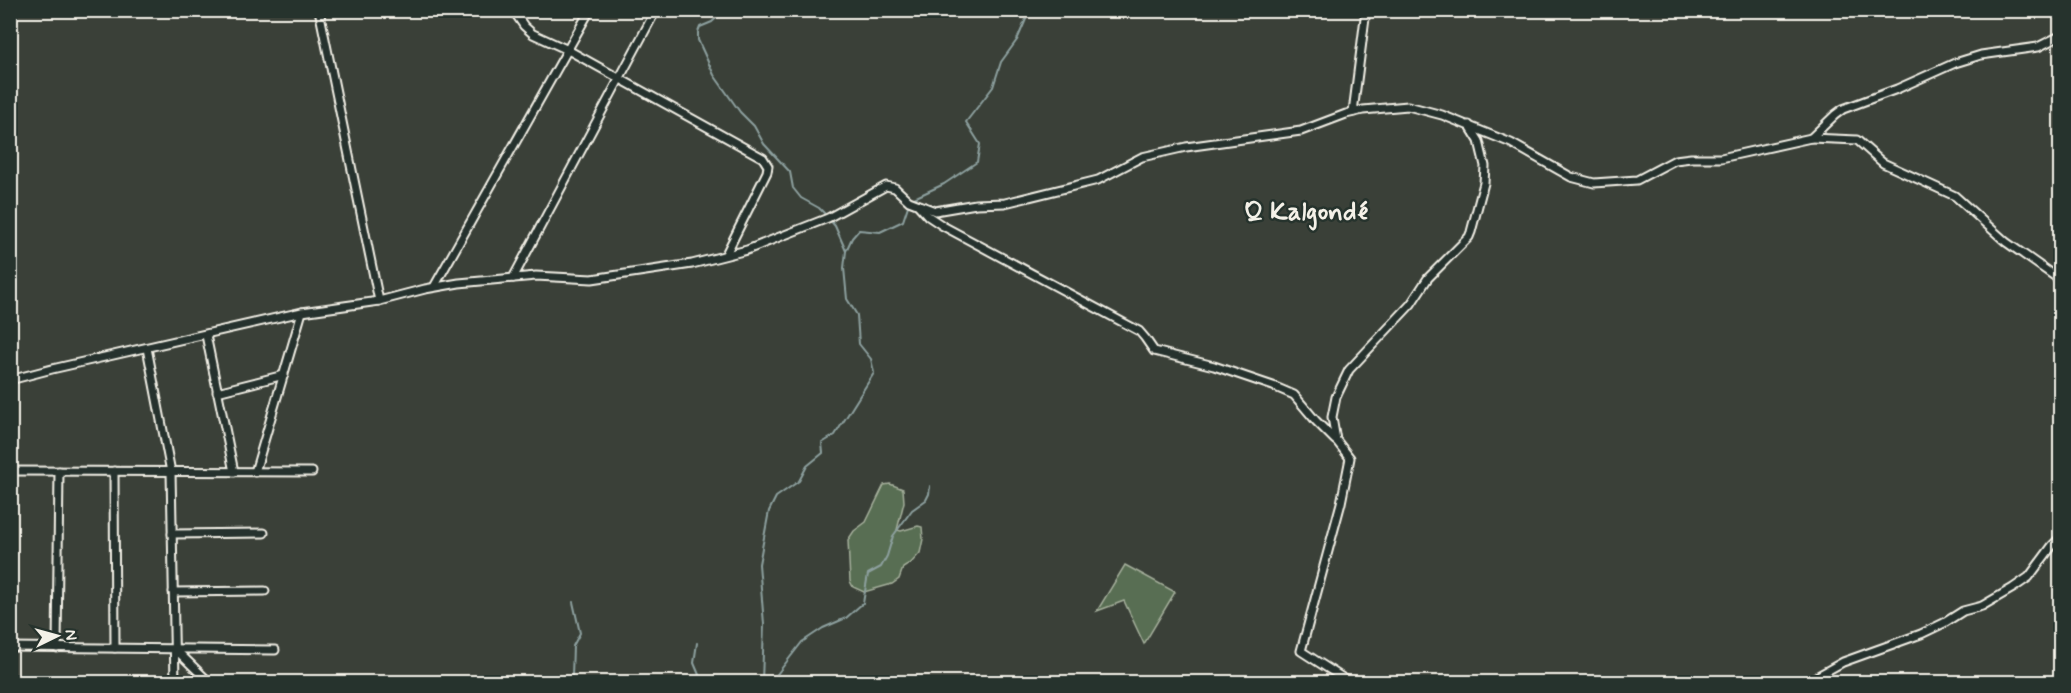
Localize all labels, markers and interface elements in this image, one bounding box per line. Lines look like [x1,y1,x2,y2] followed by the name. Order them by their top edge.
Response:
[1244,196,1368,231] district label: Q Kalgondé
[27,606,87,666] north arrow
[60,629,81,641] text: N

